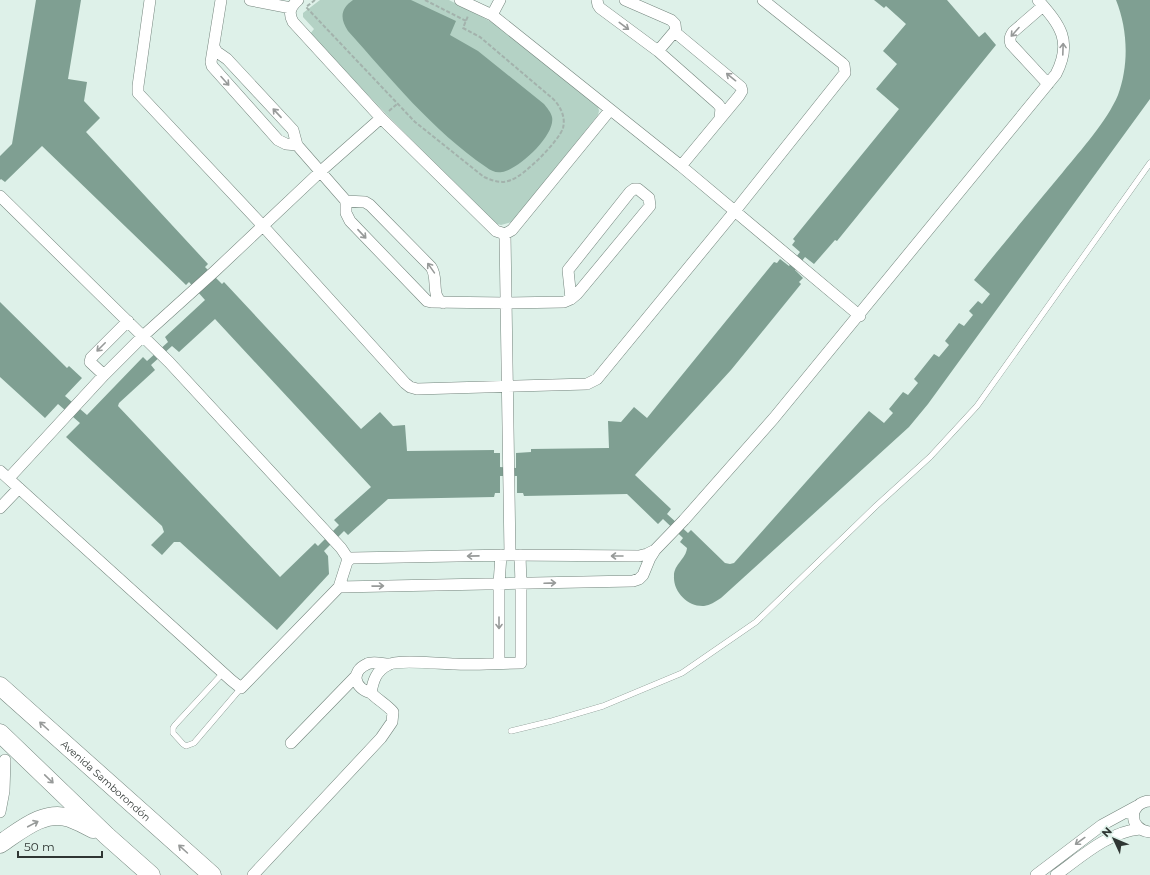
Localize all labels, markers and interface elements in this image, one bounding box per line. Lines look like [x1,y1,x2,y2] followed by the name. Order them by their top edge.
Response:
[619,21,630,30] one-way arrow
[1010,27,1019,37] one-way arrow
[1059,43,1067,56] one-way arrow
[725,73,736,82] one-way arrow
[220,76,229,87] one-way arrow
[272,108,282,118] one-way arrow
[357,229,366,239] one-way arrow
[427,263,435,274] one-way arrow
[96,342,106,352] one-way arrow
[467,552,480,559] one-way arrow
[611,552,624,559] one-way arrow
[543,579,556,587] one-way arrow
[371,582,384,590] one-way arrow
[495,616,503,629] one-way arrow
[39,721,49,730] one-way arrow
[59,737,153,824] street label: Avenida Samborondón
[44,774,54,784] one-way arrow
[27,819,39,827] one-way arrow
[1094,819,1134,859] north arrow
[1099,824,1115,840] text: N
[18,833,102,859] scale bar
[1075,837,1086,845] one-way arrow
[24,839,55,854] text: 50 m
[178,844,188,854] one-way arrow

